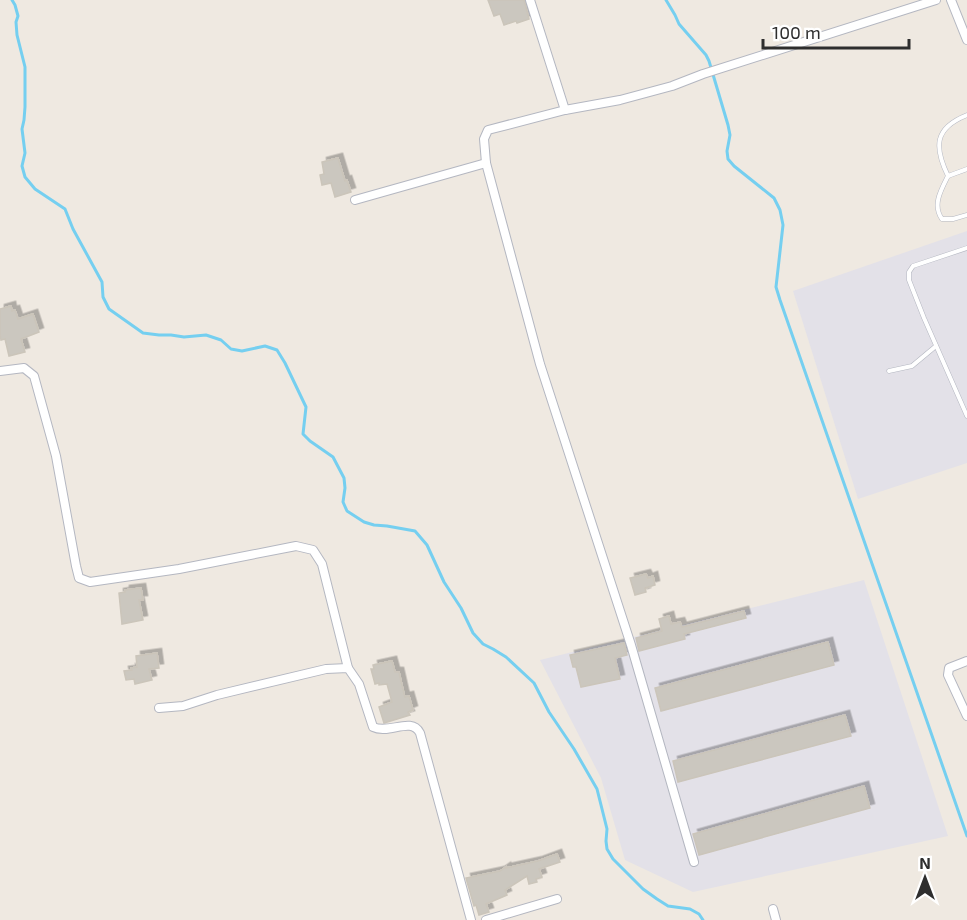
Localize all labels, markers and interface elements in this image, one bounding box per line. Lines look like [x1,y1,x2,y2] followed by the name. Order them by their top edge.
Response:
[763,12,908,50] scale bar
[772,21,821,43] text: 100 m
[895,848,955,908] north arrow
[919,853,931,872] text: N

